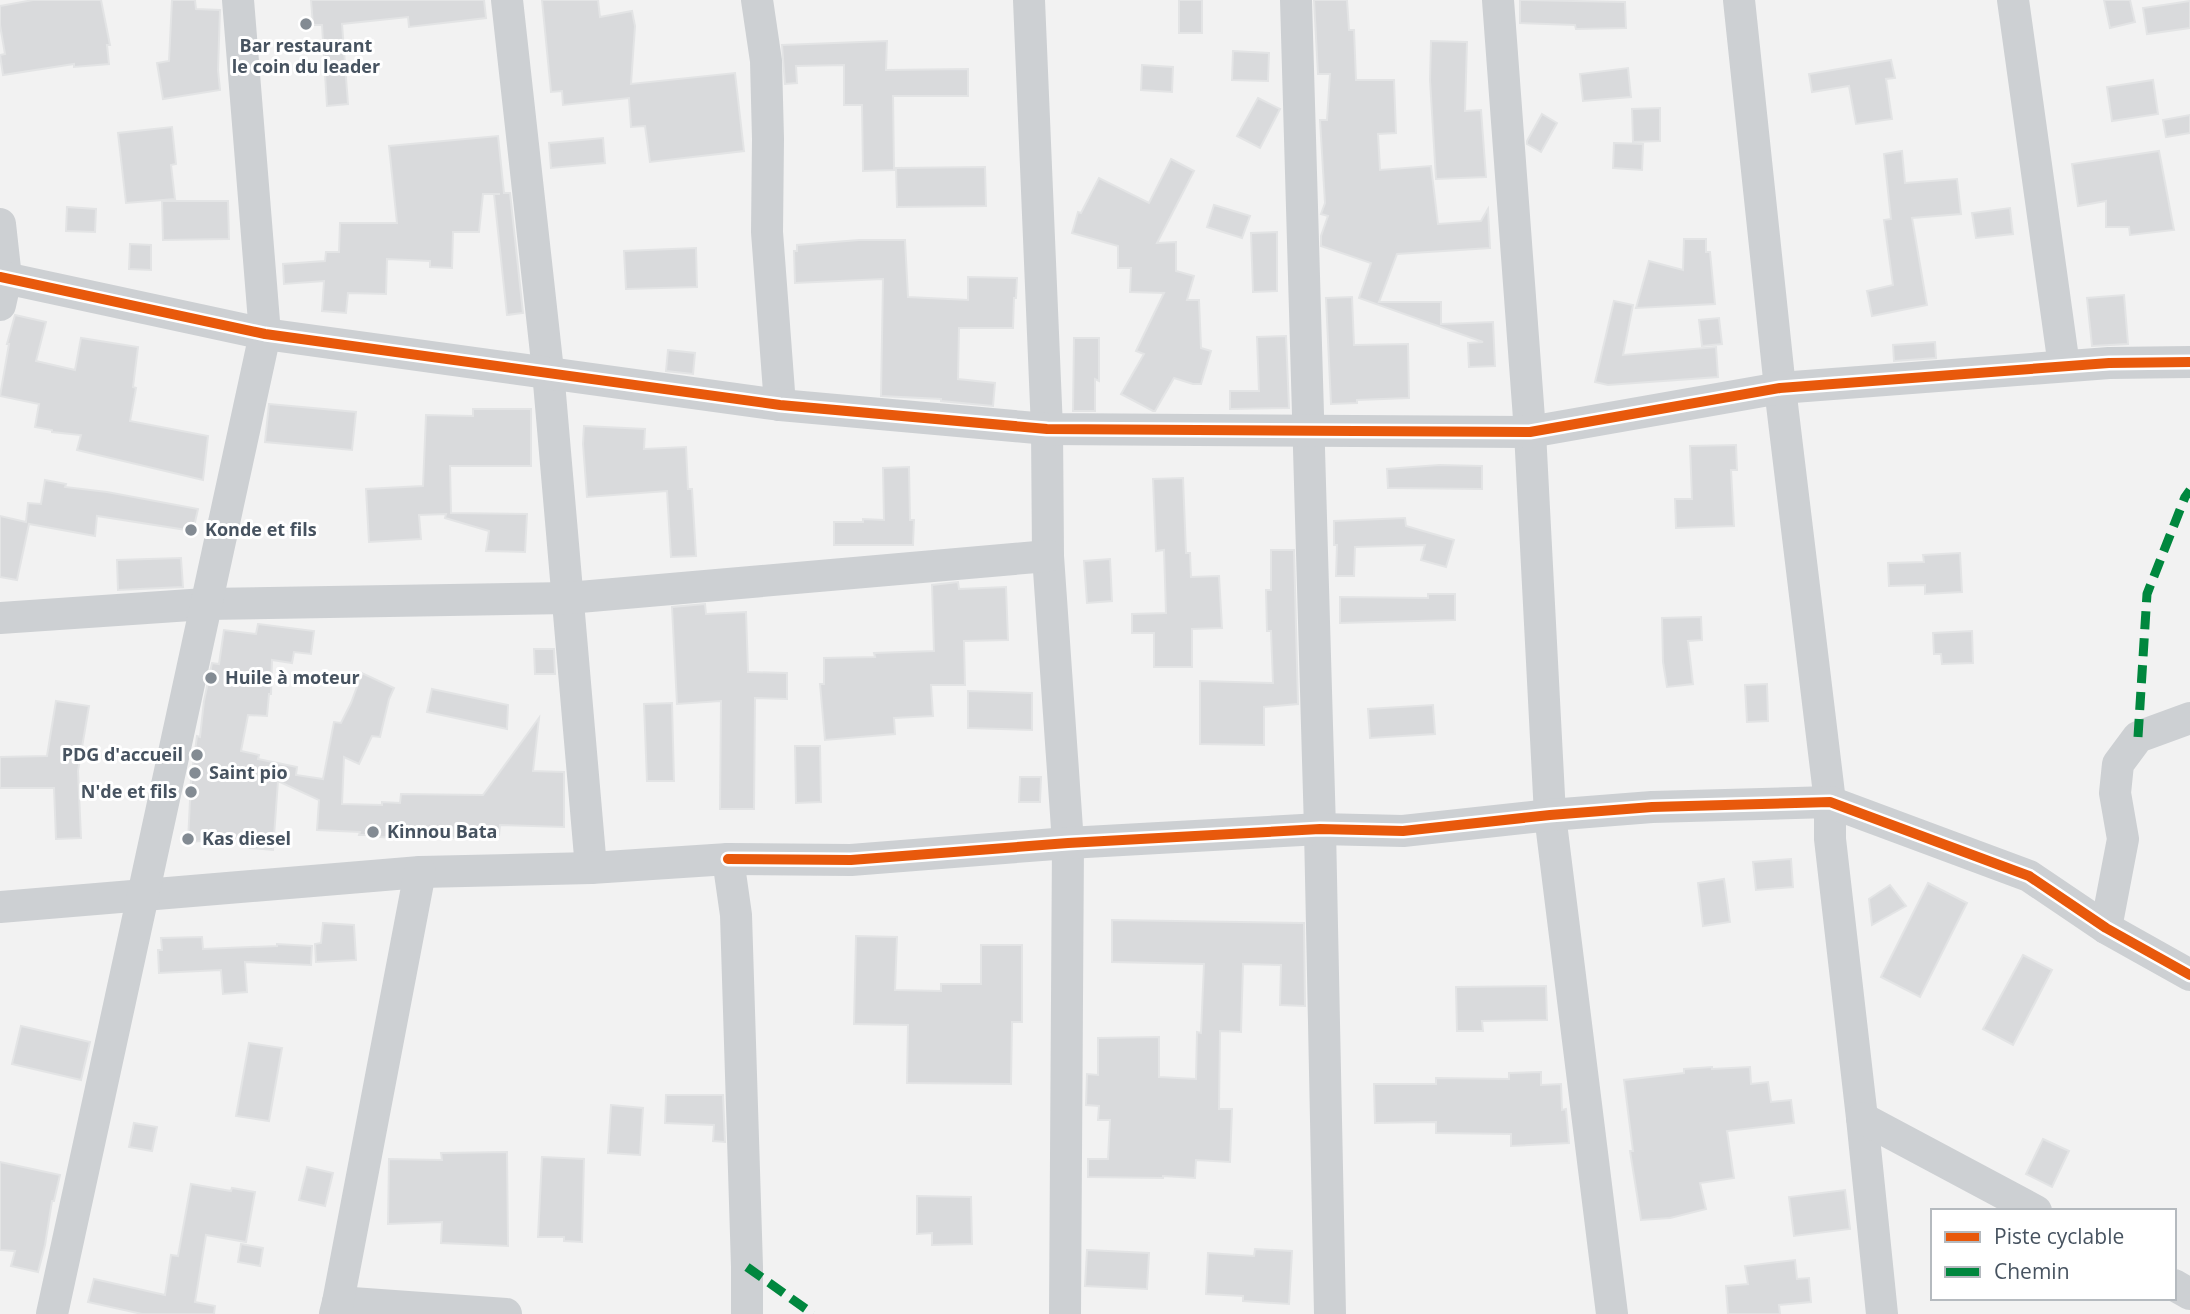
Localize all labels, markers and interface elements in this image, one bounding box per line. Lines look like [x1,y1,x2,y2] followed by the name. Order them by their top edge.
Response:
[298,16,314,32] marker: Bar restaurant le coin du leader
[232,33,380,78] place label: Bar restaurant le coin du leader
[205,517,317,541] place label: Konde et fils
[183,522,199,538] marker: Konde et fils
[225,665,360,689] place label: Huile à moteur
[203,670,219,686] marker: Huile à moteur
[62,742,183,766] place label: PDG d'accueil
[189,747,205,763] marker: PDG d'accueil
[209,760,288,784] place label: Saint pio
[187,765,203,781] marker: Saint pio
[81,779,177,803] place label: N'de et fils
[183,784,199,800] marker: N'de et fils
[387,819,497,843] place label: Kinnou Bata
[365,824,381,840] marker: Kinnou Bata
[202,826,291,850] place label: Kas diesel
[180,831,196,847] marker: Kas diesel
[1931,1209,2176,1300] legend
[1994,1222,2124,1250] text: Piste cyclable
[1994,1257,2070,1285] text: Chemin

